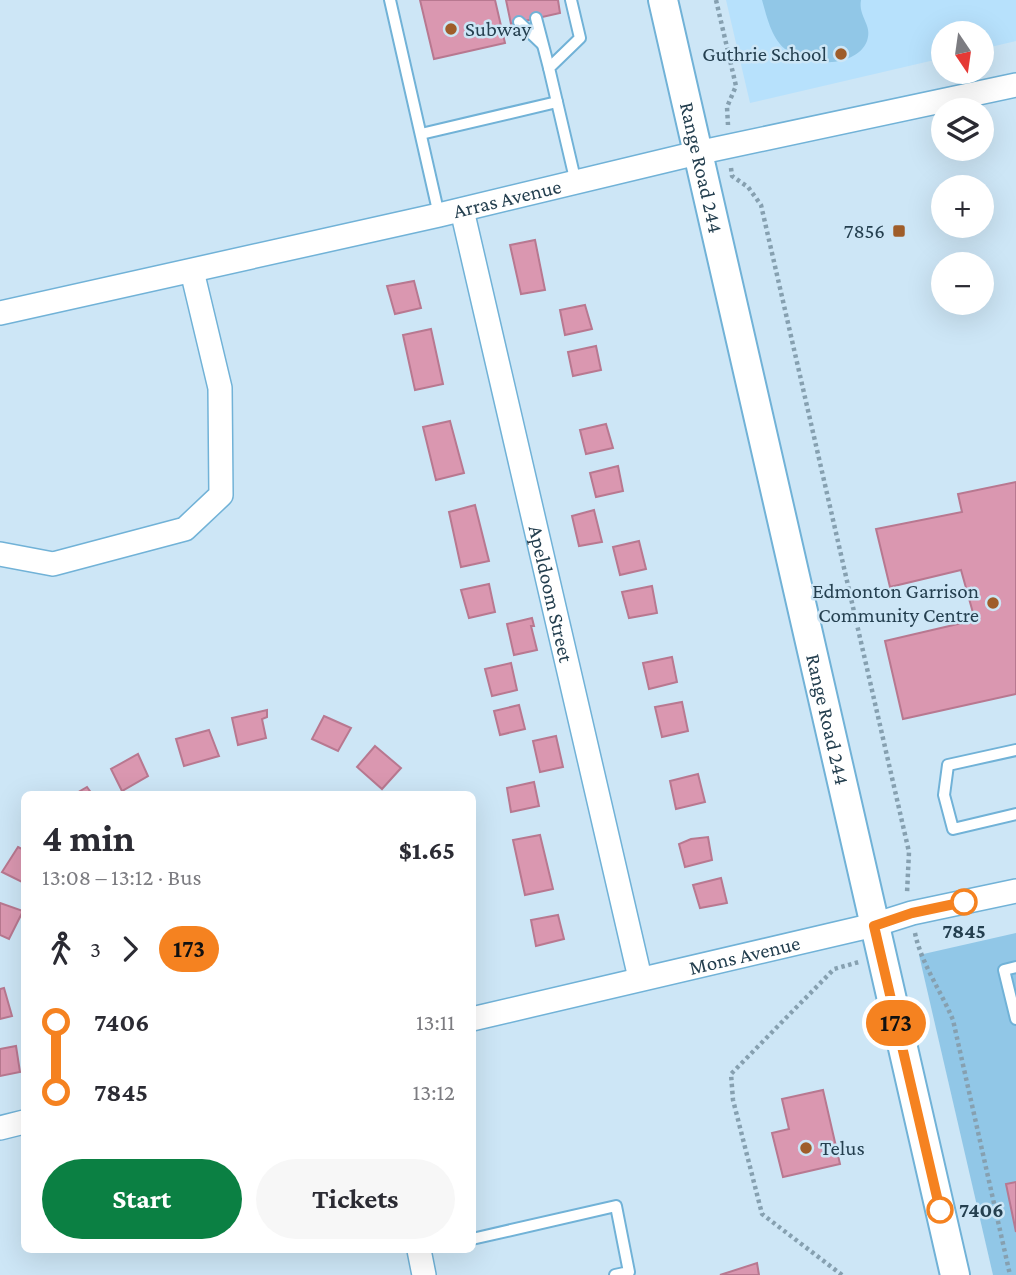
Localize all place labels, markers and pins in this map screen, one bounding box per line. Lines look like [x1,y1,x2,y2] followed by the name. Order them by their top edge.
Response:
[465,17,532,41] place label: Subway
[443,21,459,37] marker: Subway
[702,42,827,66] place label: Guthrie School
[833,46,849,62] marker: Guthrie School
[844,219,885,243] place label: 7856
[891,223,907,239] marker: 7856
[812,579,979,627] place label: Edmonton Garrison Community Centre
[985,595,1001,611] marker: Edmonton Garrison Community Centre
[951,889,977,915] marker: 7845
[942,919,986,943] place label: 7845
[820,1136,865,1160] place label: Telus
[798,1140,814,1156] marker: Telus
[927,1197,953,1223] marker: 7406
[959,1198,1004,1222] place label: 7406

